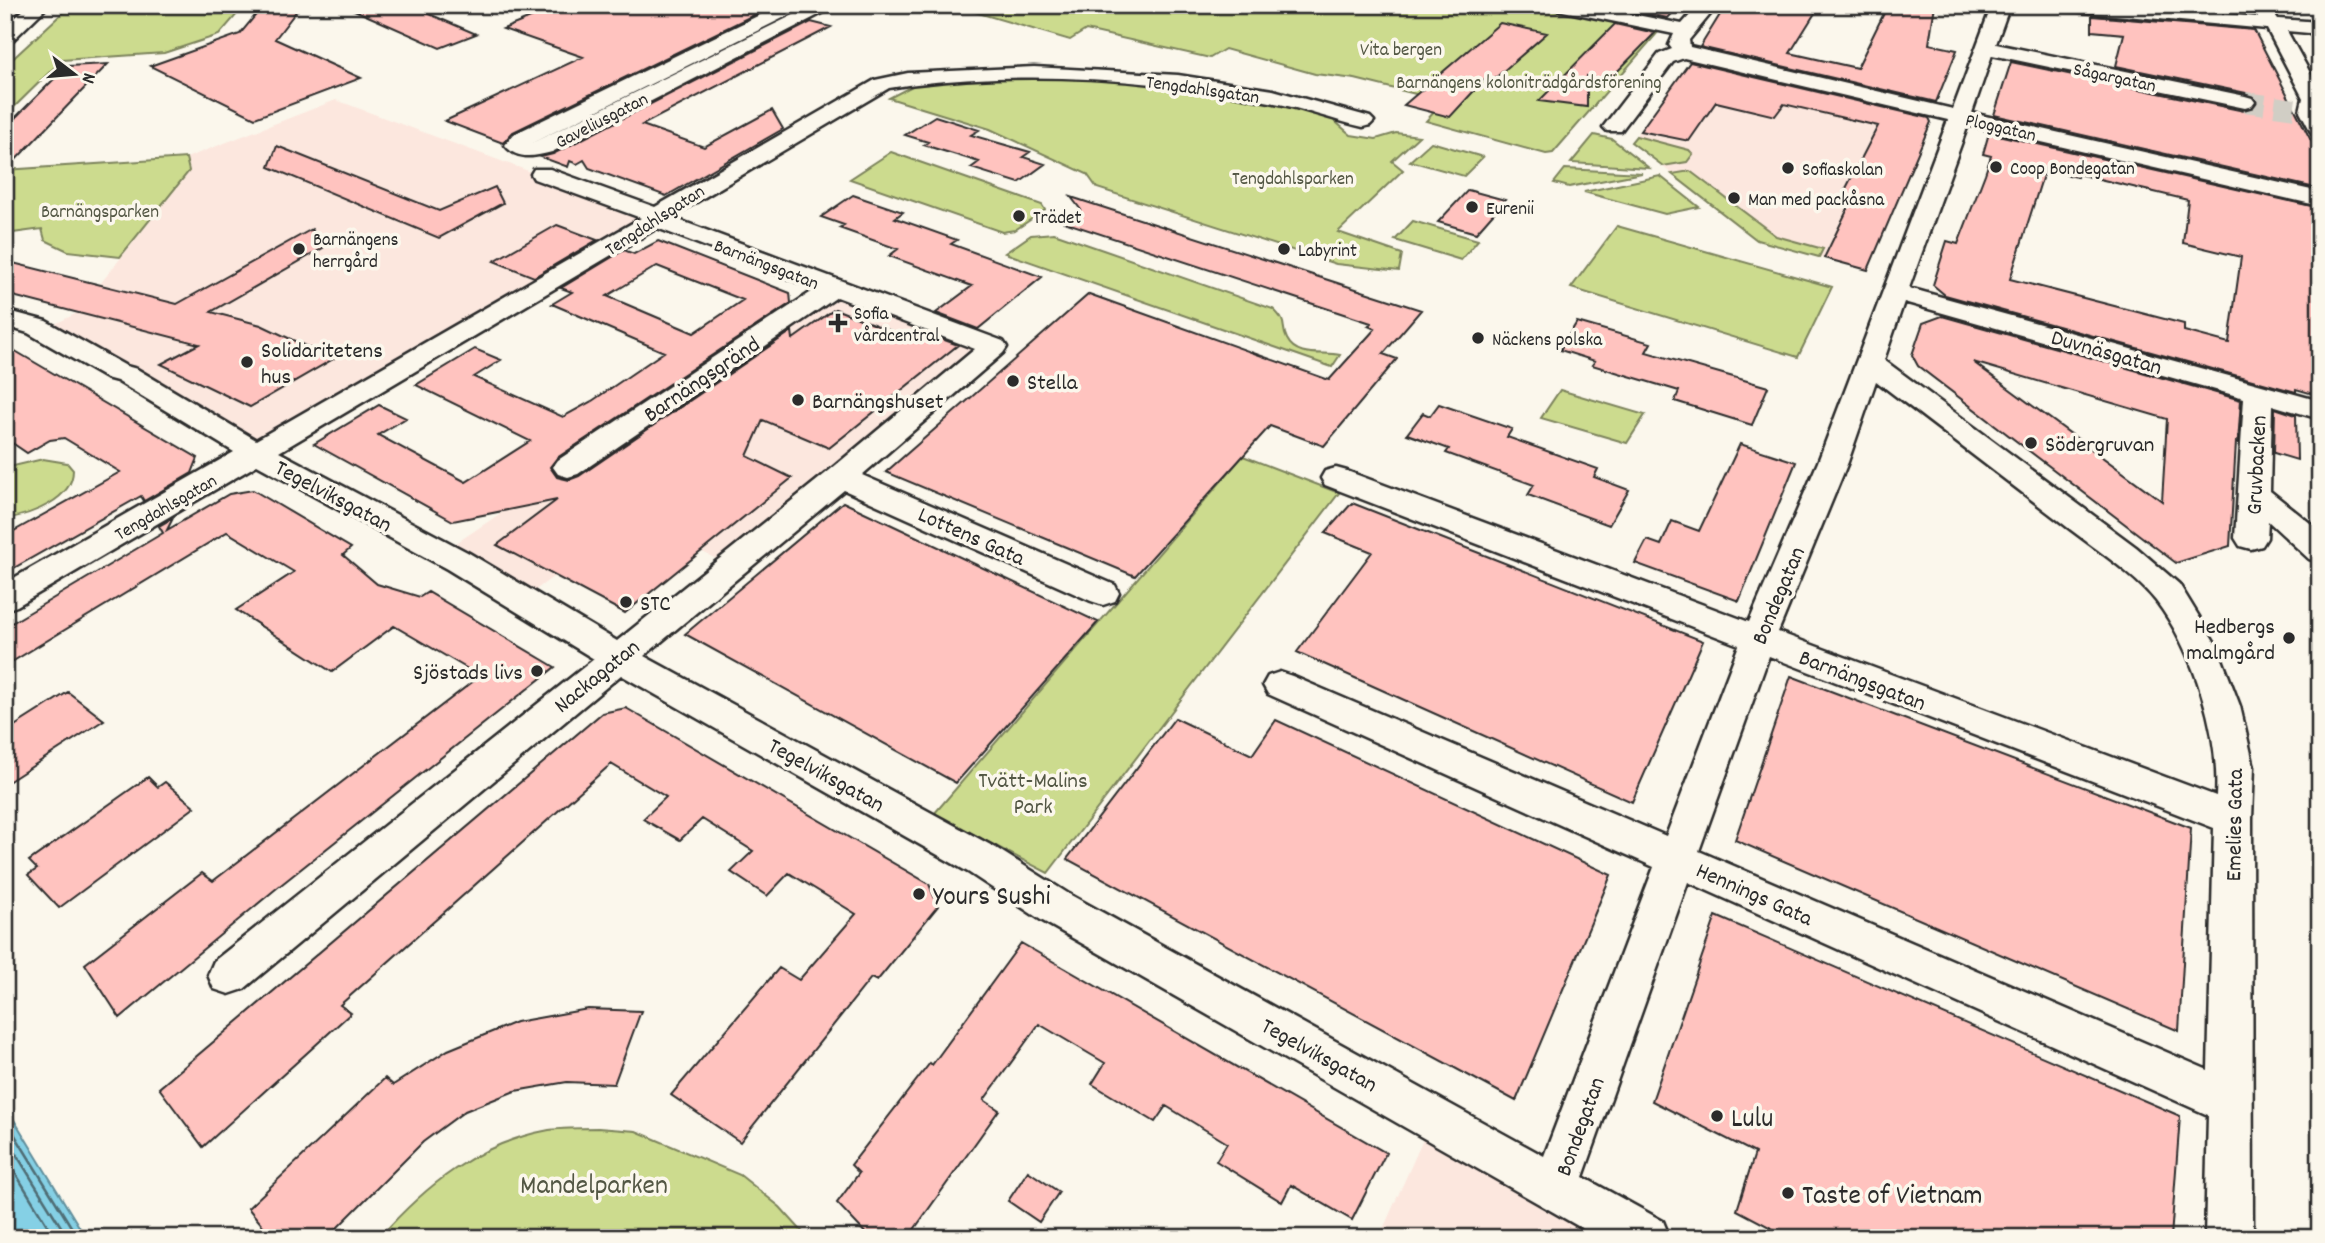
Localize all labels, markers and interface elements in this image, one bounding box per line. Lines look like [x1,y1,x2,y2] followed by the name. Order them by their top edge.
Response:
[38,38,108,108] north arrow
[1360,38,1442,65] park label: Vita bergen
[2070,57,2158,101] street label: Sågargatan
[73,69,101,86] text: N
[1144,70,1261,113] street label: Tengdahlsgatan
[1396,71,1662,98] park label: Barnängens koloniträdgårdsförening
[551,87,654,157] street label: Gaveliusgatan
[1962,108,2038,151] street label: Ploggatan
[2010,157,2135,184] place label: Coop Bondegatan
[1802,158,1883,185] place label: Sofiaskolan
[1988,159,2004,175] marker: Coop Bondegatan
[1780,160,1796,176] marker: Sofiaskolan
[1232,167,1354,194] park label: Tengdahlsparken
[601,180,711,264] street label: Tengdahlsgatan
[1748,188,1885,215] place label: Man med packåsna
[1726,190,1742,206] marker: Man med packåsna
[1486,197,1534,224] place label: Eurenii
[1464,199,1480,215] marker: Eurenii
[41,200,159,227] park label: Barnängsparken
[1033,206,1081,233] place label: Trädet
[1011,208,1027,224] marker: Trädet
[313,228,398,277] place label: Barnängens herrgård
[709,234,822,299] street label: Barnängsgatan
[1298,239,1357,266] place label: Labyrint
[291,241,307,257] marker: Barnängens herrgård
[1276,241,1292,257] marker: Labyrint
[854,302,940,351] place label: Sofia vårdcentral
[828,313,848,333] marker: Sofia vårdcentral
[2047,323,2165,386] street label: Duvnäsgatan
[1492,328,1603,355] place label: Näckens polska
[638,330,768,432] street label: Barnängsgränd
[1470,330,1486,346] marker: Näckens polska
[261,336,383,395] place label: Solidaritetens hus
[239,354,255,370] marker: Solidaritetens hus
[1027,368,1079,401] place label: Stella
[1005,373,1021,389] marker: Stella
[812,387,943,420] place label: Barnängshuset
[790,392,806,408] marker: Barnängshuset
[2239,414,2278,516] street label: Gruvbacken
[2045,430,2154,463] place label: Södergruvan
[2023,435,2039,451] marker: Södergruvan
[268,453,397,543] street label: Tegelviksgatan
[111,469,223,549] street label: Tengdahlsgatan
[912,500,1030,577] street label: Lottens Gata
[1745,542,1816,650] street label: Bondegatan
[640,589,671,622] place label: STC
[618,594,634,610] marker: STC
[2186,612,2275,671] place label: Hedbergs malmgård
[2281,630,2297,646] marker: Hedbergs malmgård
[548,633,648,723] street label: Nackagatan
[1794,643,1930,722] street label: Barnängsgatan
[413,658,523,691] place label: Sjöstads livs
[529,663,545,679] marker: Sjöstads livs
[761,731,890,823] street label: Tegelviksgatan
[978,766,1088,825] park label: Tvätt-Malins Park
[2219,767,2254,882] street label: Emelies Gata
[1690,856,1818,937] street label: Hennings Gata
[933,879,1051,919] place label: Yours Sushi
[911,886,927,902] marker: Yours Sushi
[1254,1011,1383,1103] street label: Tegelviksgatan
[1549,1073,1615,1181] street label: Bondegatan
[1731,1101,1773,1141] place label: Lulu
[1709,1108,1725,1124] marker: Lulu
[520,1168,668,1208] park label: Mandelparken
[1802,1178,1982,1218] place label: Taste of Vietnam
[1780,1185,1796,1201] marker: Taste of Vietnam

